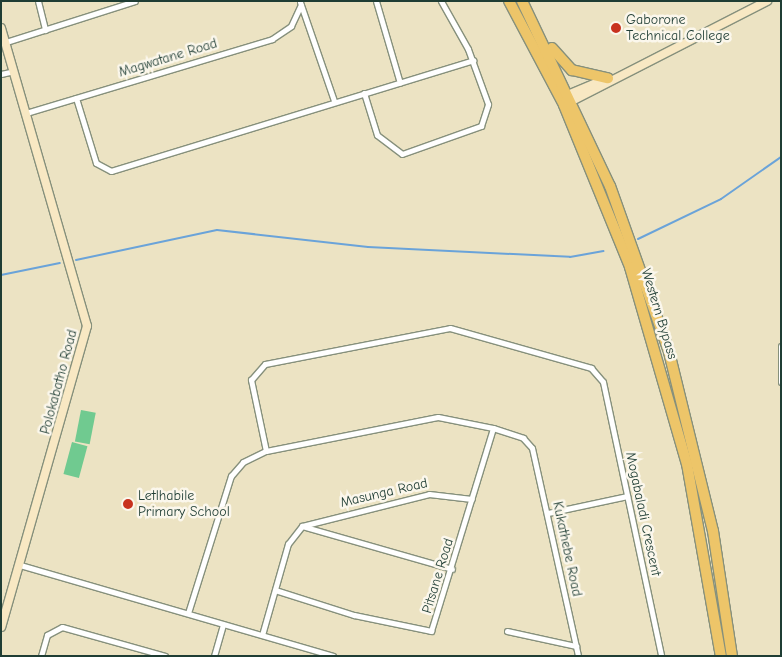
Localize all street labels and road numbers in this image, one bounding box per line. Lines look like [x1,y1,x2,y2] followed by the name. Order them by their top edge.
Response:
[117,35,219,81] street label: Magwatane Road
[637,267,681,361] street label: Western Bypass
[37,328,81,436] street label: Polokabatho Road
[622,451,664,577] street label: Mogabaladi Crescent
[339,475,429,511] street label: Masunga Road
[549,500,585,598] street label: Kukathebe Road
[419,536,457,616] street label: Pitsane Road

